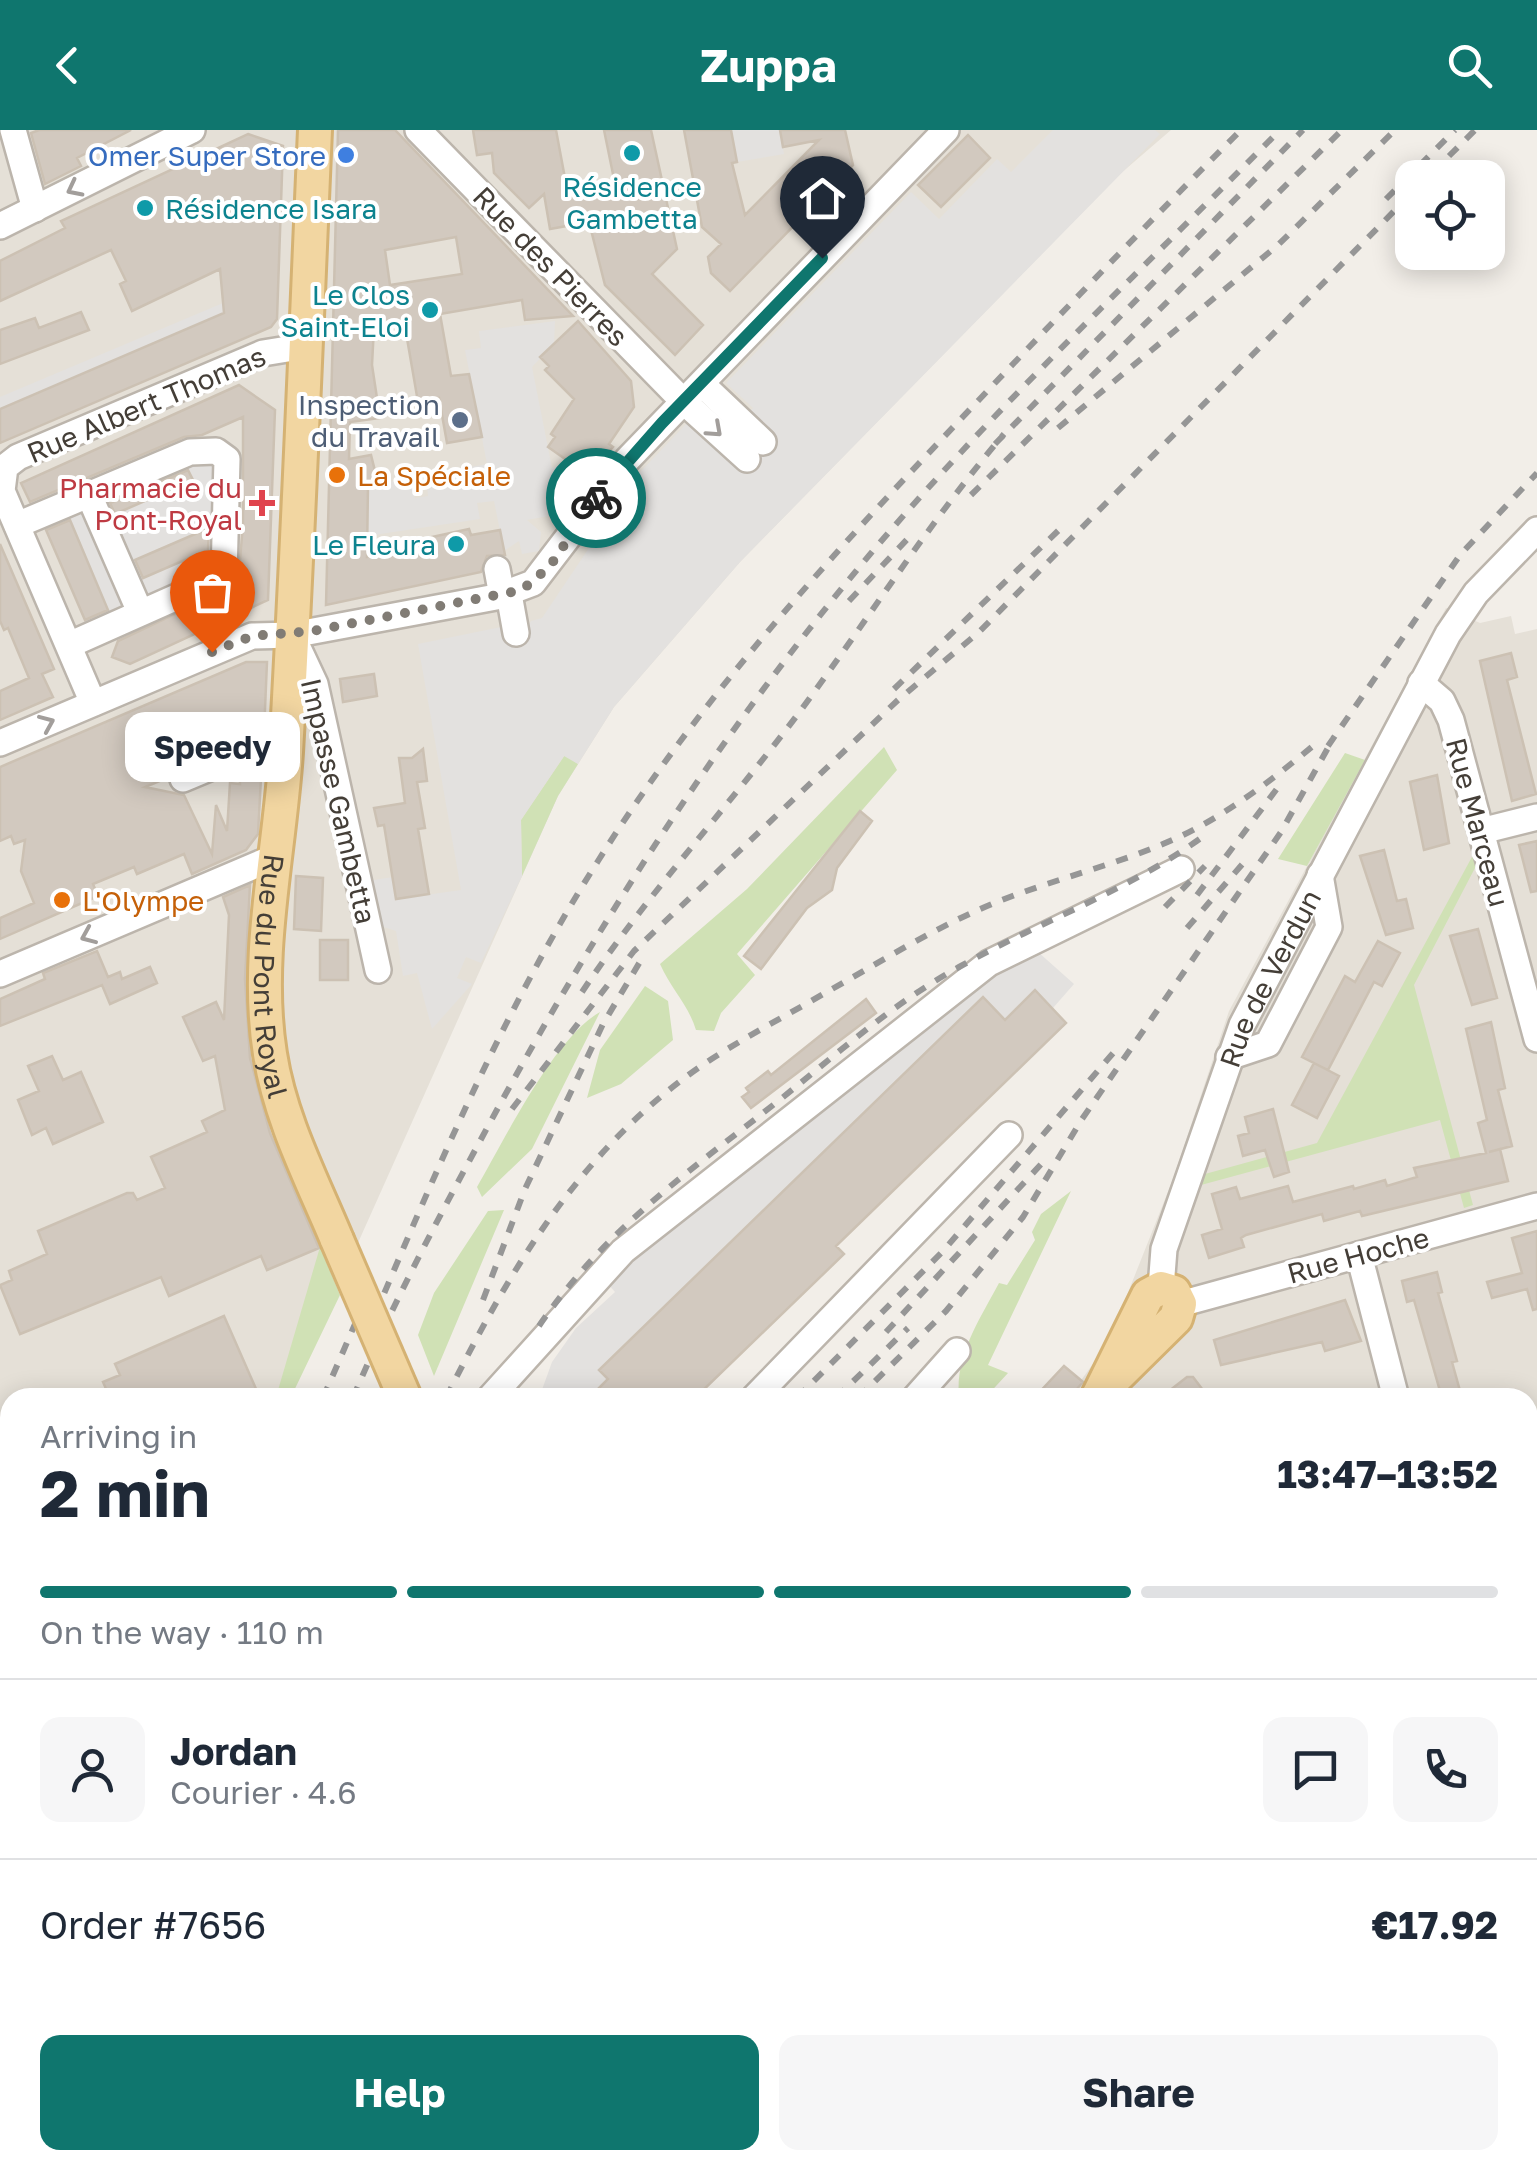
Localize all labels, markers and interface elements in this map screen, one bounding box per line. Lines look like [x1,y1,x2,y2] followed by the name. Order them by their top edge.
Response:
[40,38,95,93] icon: back
[700,38,837,92] text: Zuppa
[1442,38,1497,93] icon: search
[88,139,326,172] place label: Omer Super Store
[621,142,643,164] marker: Résidence Gambetta
[335,144,357,166] marker: Omer Super Store
[780,156,865,259] pin
[1395,160,1505,270] map controls
[1395,160,1505,270] button: locate
[562,170,702,235] place label: Résidence Gambetta
[795,171,850,226] icon: home
[66,177,84,196] one-way arrow
[467,179,635,353] street label: Rue des Pierres
[165,192,377,225] place label: Résidence Isara
[134,197,156,219] marker: Résidence Isara
[280,278,410,343] place label: Le Clos Saint-Eloi
[419,299,441,321] marker: Le Clos Saint-Eloi
[22,339,270,469] street label: Rue Albert Thomas
[298,388,440,453] place label: Inspection du Travail
[449,409,471,431] marker: Inspection du Travail
[703,418,722,436] one-way arrow
[546,448,646,548] courier
[357,459,511,492] place label: La Spéciale
[326,464,348,486] marker: La Spéciale
[59,471,242,536] place label: Pharmacie du Pont-Royal
[569,471,624,526] icon: bike
[251,492,273,514] marker: Pharmacie du Pont-Royal
[312,528,436,561] place label: Le Fleura
[445,533,467,555] marker: Le Fleura
[170,550,255,653] pin
[185,565,240,620] icon: bag
[295,675,383,927] street label: Impasse Gambetta
[124,712,300,782] callout: Speedy
[37,715,55,735] one-way arrow
[154,728,271,766] text: Speedy
[1440,734,1516,910] street label: Rue Marceau
[248,852,296,1102] street label: Rue du Pont Royal
[82,884,204,917] place label: L'Olympe
[1212,884,1327,1072] street label: Rue de Verdun
[51,889,73,911] marker: L'Olympe
[80,924,98,944] one-way arrow
[1283,1220,1433,1290] street label: Rue Hoche
[40,1417,197,1455] text: Arriving in
[1277,1451,1498,1496] text: 13:47–13:52
[40,1453,210,1531] text: 2 min
[40,1613,324,1651] text: On the way · 110 m
[40,1717,145,1822] button: person
[1263,1717,1368,1822] button: chat
[1393,1717,1498,1822] button: phone
[170,1728,297,1773] text: Jordan
[170,1773,357,1811] text: Courier · 4.6
[40,1902,266,1947] text: Order #7656
[1371,1902,1498,1947] text: €17.92
[40,2035,759,2150] button: Help
[779,2035,1498,2150] button: Share

